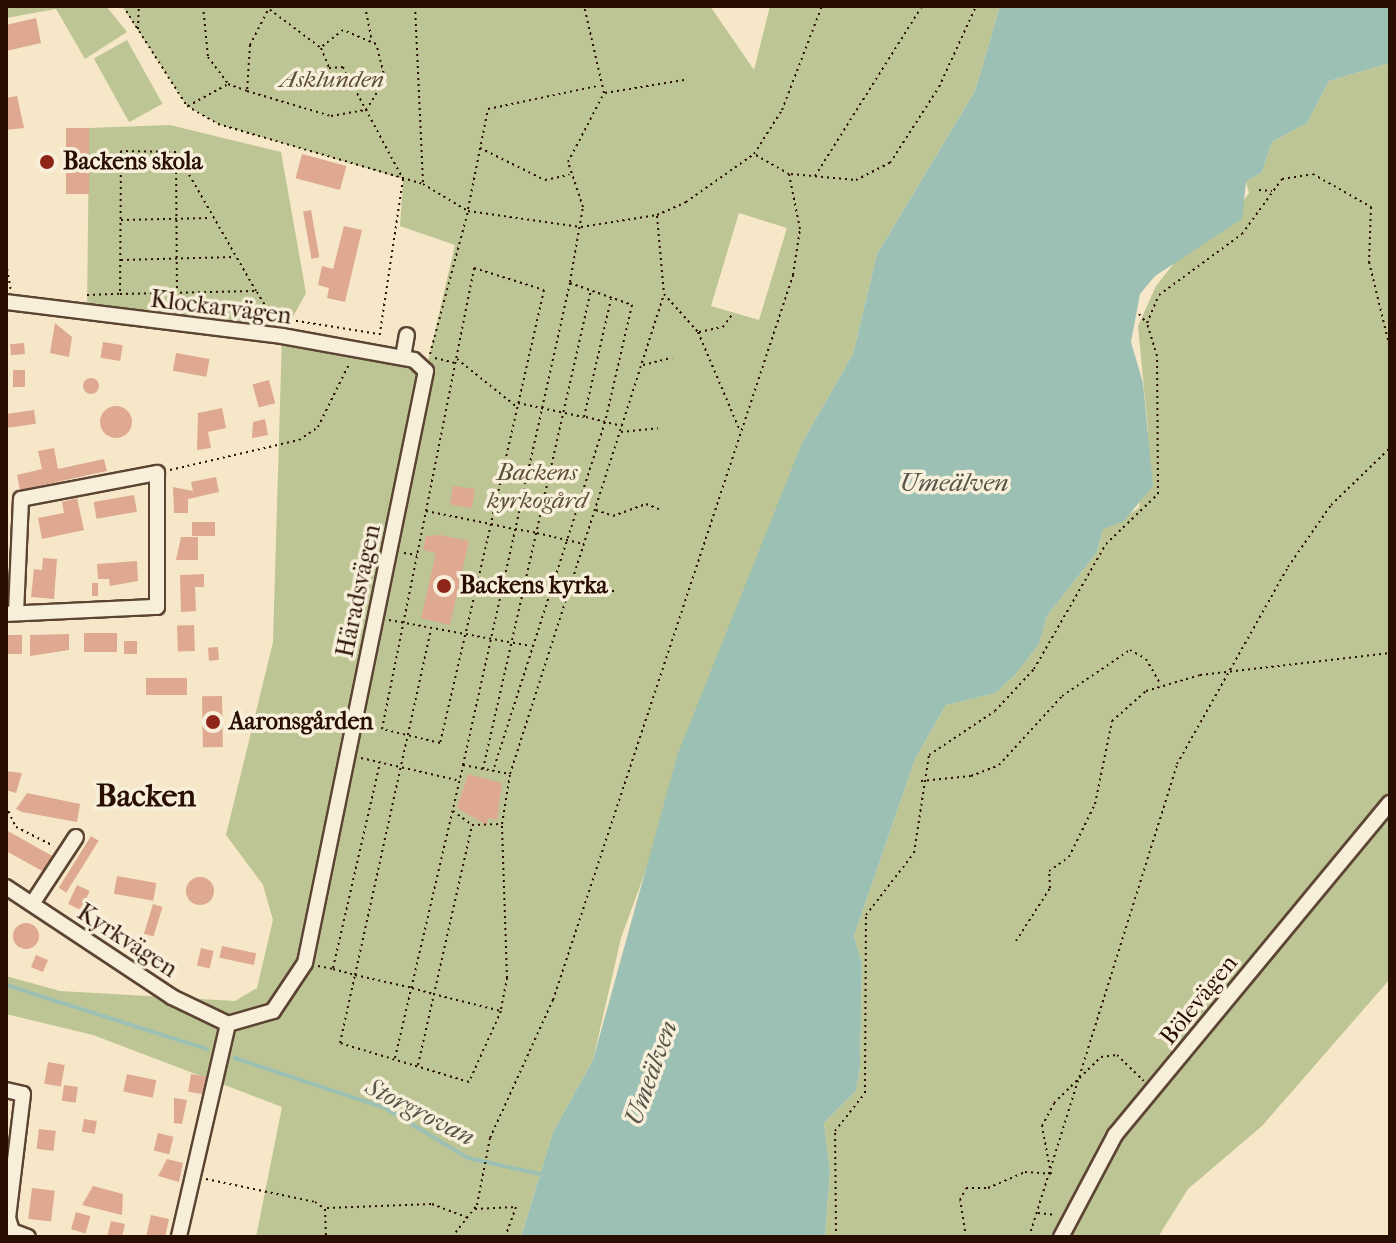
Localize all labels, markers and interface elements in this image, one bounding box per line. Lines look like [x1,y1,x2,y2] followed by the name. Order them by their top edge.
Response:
[280,66,384,94] park label: Asklunden
[63,148,203,176] place label: Backens skola
[38,153,56,171] marker: Backens skola
[149,285,293,331] street label: Klockarvägen
[487,459,587,515] park label: Backens kyrkogård
[900,467,1008,499] water label: Umeälven
[331,522,387,660] street label: Häradsvägen
[460,572,608,600] place label: Backens kyrka
[435,577,453,595] marker: Backens kyrka
[229,708,373,736] place label: Aaronsgården
[204,713,222,731] marker: Aaronsgården
[96,777,196,815] district label: Backen
[72,898,182,984] street label: Kyrkvägen
[1154,949,1244,1051] street label: Bölevägen
[618,1016,684,1130] water label: Umeälven
[360,1071,480,1153] water label: Storgrovan

